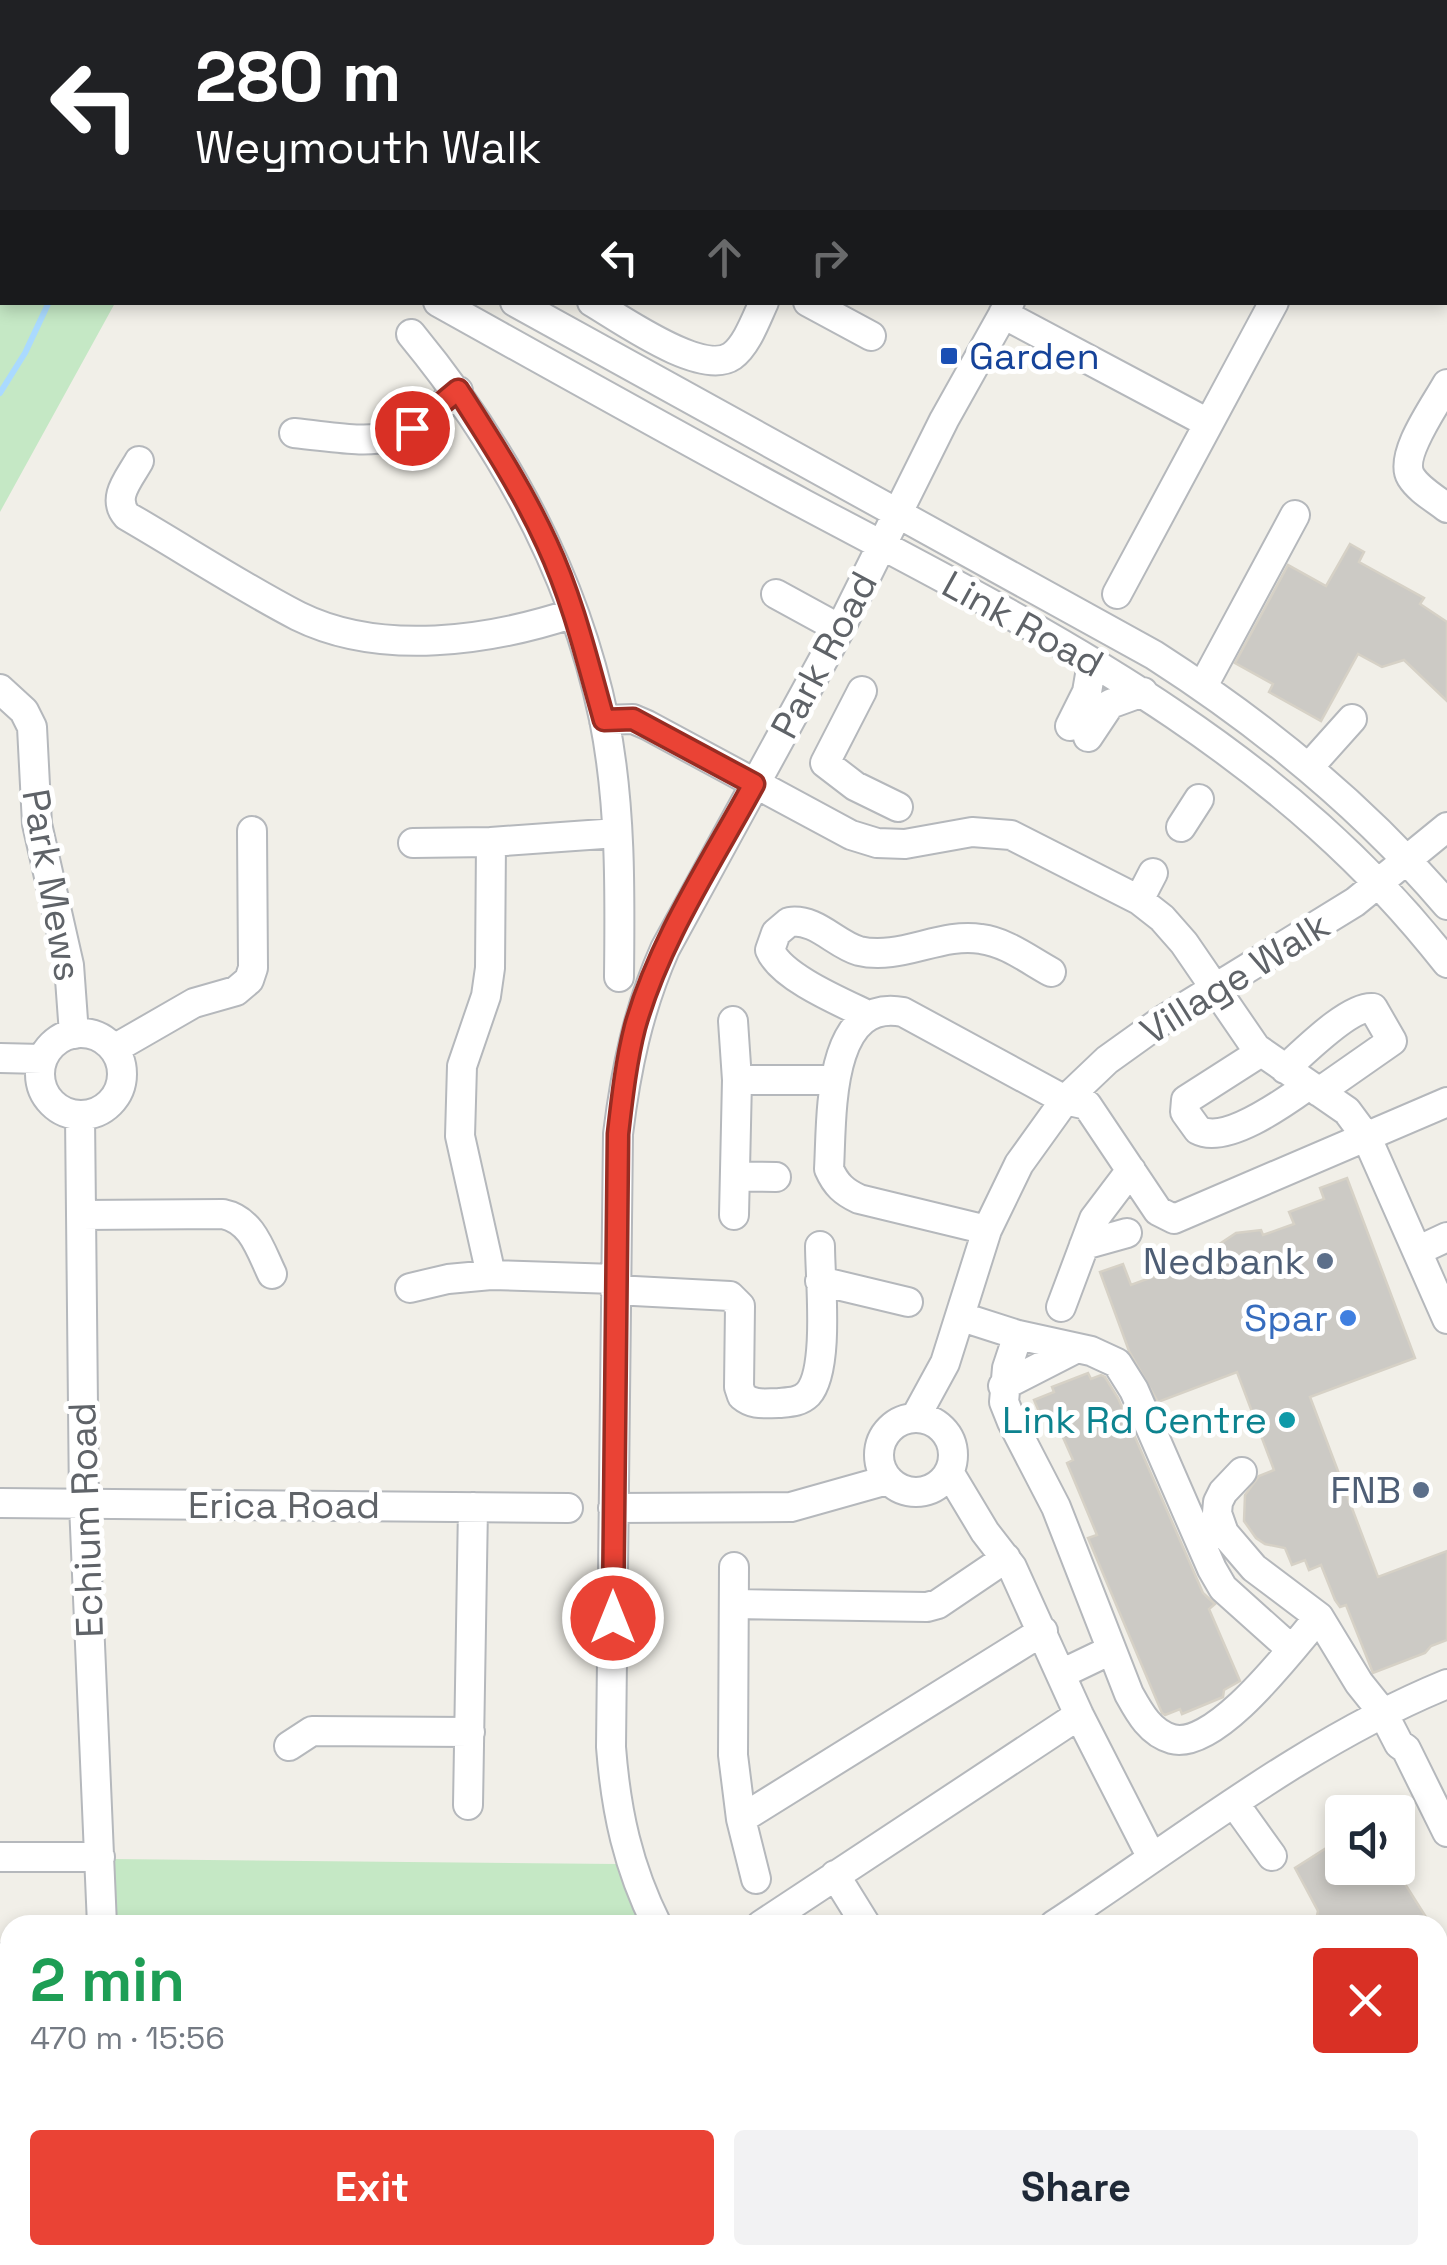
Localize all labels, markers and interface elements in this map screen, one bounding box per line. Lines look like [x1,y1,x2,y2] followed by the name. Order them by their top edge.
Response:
[195,32,402,121] text: 280 m
[30,40,160,170] icon: left
[195,119,542,176] text: Weymouth Walk
[592,230,647,285] icon: left
[697,230,752,285] icon: ahead
[802,230,857,285] icon: right
[969,332,1100,380] place label: Garden
[938,345,960,367] marker: Garden
[370,386,455,471] pin
[385,401,440,456] icon: arrive
[934,560,1112,688] street label: Link Road
[760,563,888,747] street label: Park Road
[12,785,92,985] street label: Park Mews
[1132,901,1338,1055] street label: Village Walk
[1143,1237,1305,1285] place label: Nedbank
[1314,1250,1336,1272] marker: Nedbank
[1244,1294,1328,1342] place label: Spar
[1337,1307,1359,1329] marker: Spar
[1002,1396,1267,1444] place label: Link Rd Centre
[58,1401,114,1639] street label: Echium Road
[1276,1409,1298,1431] marker: Link Rd Centre
[1330,1466,1401,1514] place label: FNB
[1410,1479,1432,1501] marker: FNB
[188,1481,380,1529] street label: Erica Road
[561,1566,665,1670] position arrow
[1325,1795,1415,1885] map controls
[1325,1795,1415,1885] button: sound
[30,1942,185,2019] text: 2 min
[1313,1948,1418,2053] button: close
[30,2018,225,2058] text: 470 m · 15:56
[30,2130,714,2245] button: Exit
[734,2130,1418,2245] button: Share

